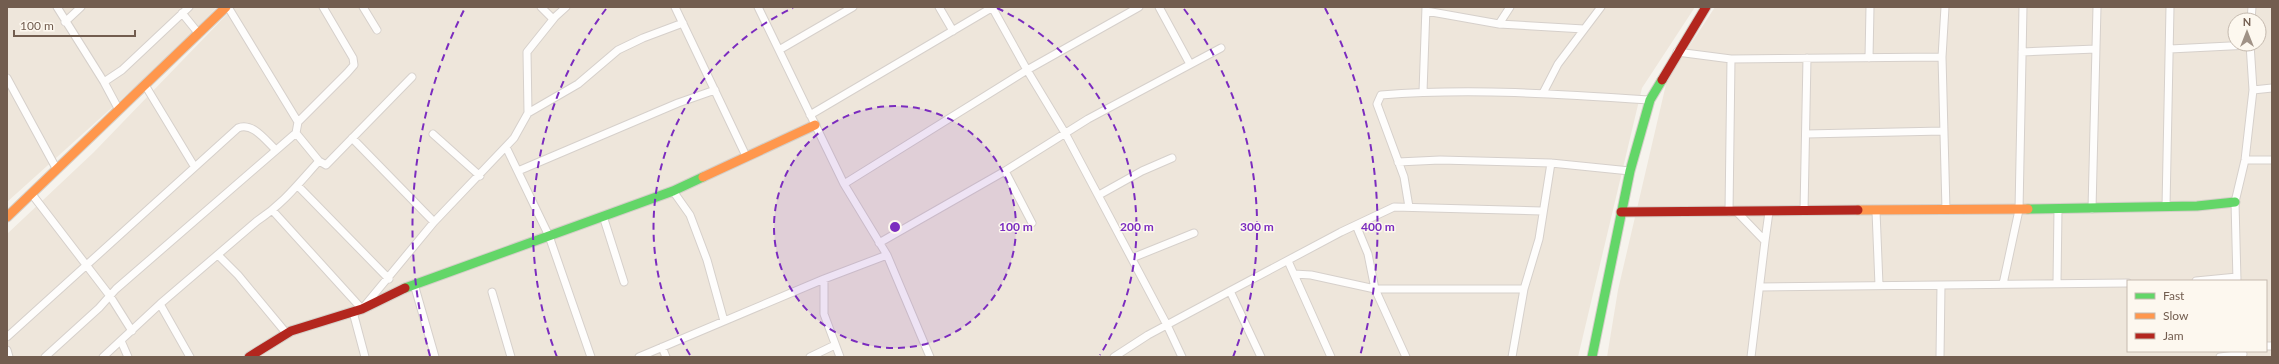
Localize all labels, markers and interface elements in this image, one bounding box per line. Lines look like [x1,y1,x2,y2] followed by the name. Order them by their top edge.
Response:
[14,12,135,38] scale bar
[2227,12,2267,52] north arrow
[2243,15,2251,28] text: N
[20,18,54,33] text: 100 m
[999,219,1033,234] text: 100 m
[1120,219,1154,234] text: 200 m
[1240,219,1274,234] text: 300 m
[1361,219,1395,234] text: 400 m
[888,220,902,234] centre of rings
[2127,280,2267,352] legend
[2163,288,2185,303] text: Fast
[2163,308,2189,323] text: Slow
[2163,328,2184,343] text: Jam

